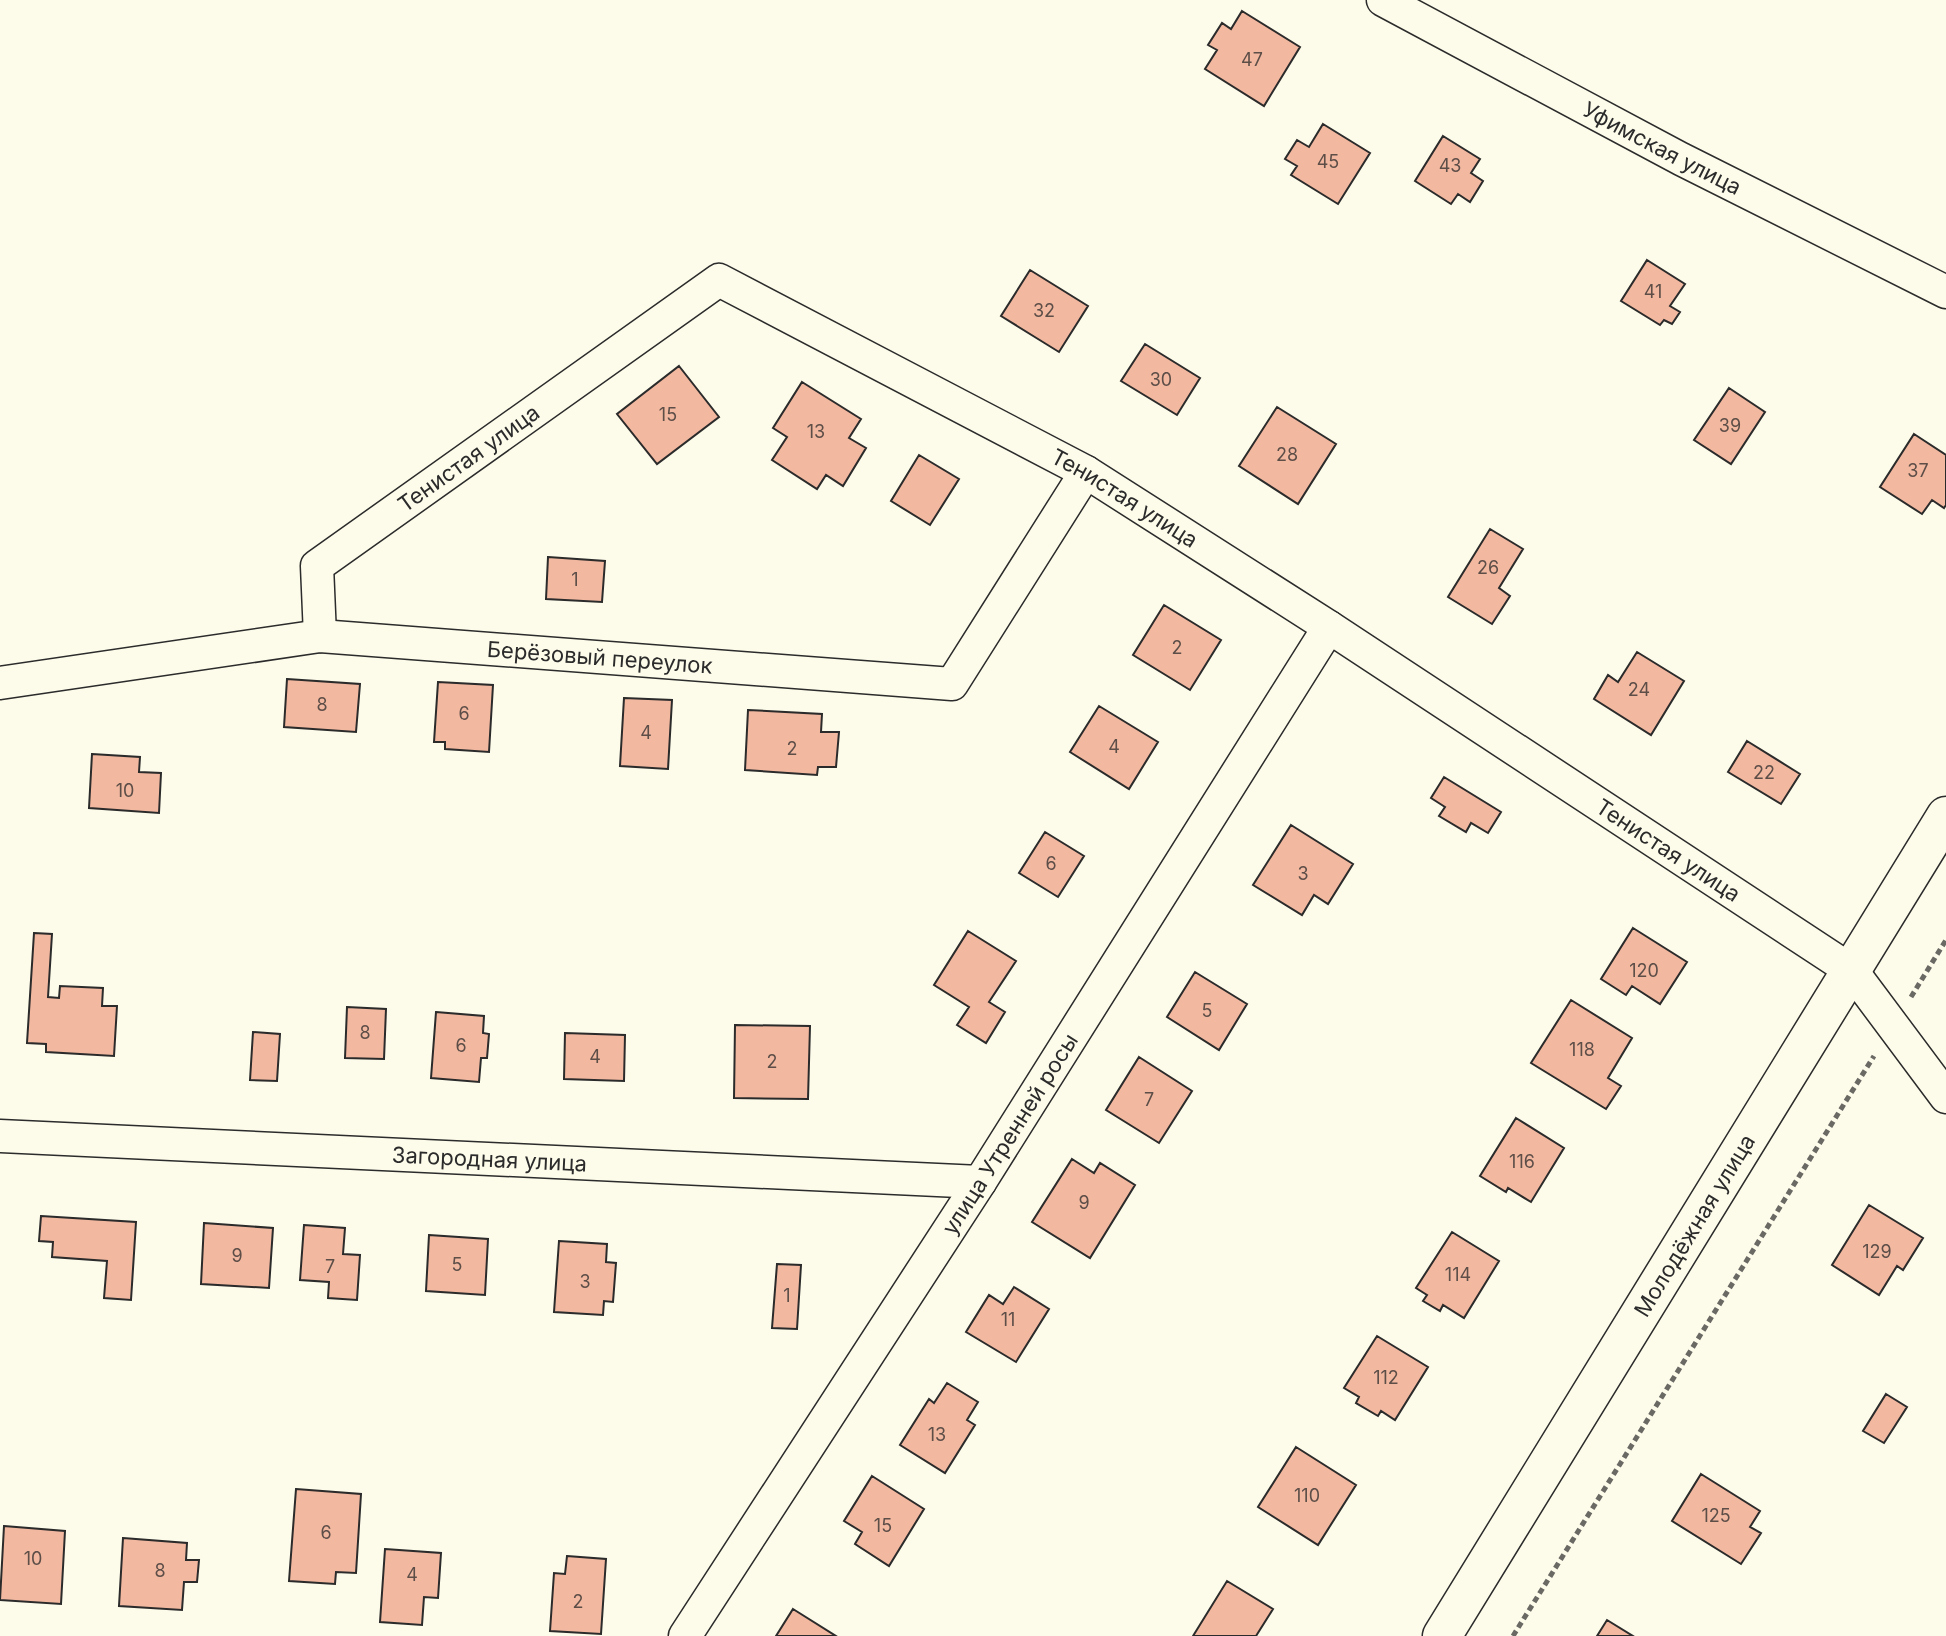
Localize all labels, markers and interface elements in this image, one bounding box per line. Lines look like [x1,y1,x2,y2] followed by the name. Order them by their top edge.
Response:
[1241,49,1263,70] house number: 47
[1578,96,1746,200] street label: Уфимская улица
[1317,151,1339,172] house number: 45
[1439,155,1461,176] house number: 43
[1644,281,1662,302] house number: 41
[1033,300,1055,321] house number: 32
[1150,369,1172,390] house number: 30
[393,399,544,517] street label: Тенистая улица
[659,404,677,425] house number: 15
[1719,415,1741,436] house number: 39
[807,421,825,442] house number: 13
[1047,443,1203,553] street label: Тенистая улица
[1276,444,1298,465] house number: 28
[1907,460,1929,481] house number: 37
[1477,557,1499,578] house number: 26
[571,569,579,590] house number: 1
[486,636,714,679] street label: Берёзовый переулок
[1172,637,1182,658] house number: 2
[1628,679,1650,700] house number: 24
[316,694,328,715] house number: 8
[458,703,470,724] house number: 6
[640,722,652,743] house number: 4
[1108,736,1120,757] house number: 4
[787,738,797,759] house number: 2
[1753,762,1775,783] house number: 22
[116,780,134,801] house number: 10
[1591,793,1745,907] street label: Тенистая улица
[1045,853,1057,874] house number: 6
[1297,863,1309,884] house number: 3
[1629,960,1659,981] house number: 120
[1202,1000,1212,1021] house number: 5
[359,1022,371,1043] house number: 8
[936,1029,1083,1239] street label: улица Утренней росы
[455,1035,467,1056] house number: 6
[1569,1039,1595,1060] house number: 118
[589,1046,601,1067] house number: 4
[767,1051,777,1072] house number: 2
[1144,1089,1154,1110] house number: 7
[1629,1129,1760,1321] street label: Молодёжная улица
[391,1141,588,1177] street label: Загородная улица
[1509,1151,1535,1172] house number: 116
[1078,1192,1090,1213] house number: 9
[1862,1241,1892,1262] house number: 129
[231,1245,243,1266] house number: 9
[452,1254,462,1275] house number: 5
[325,1256,335,1277] house number: 7
[1445,1264,1471,1285] house number: 114
[579,1271,591,1292] house number: 3
[783,1285,791,1306] house number: 1
[1001,1309,1015,1330] house number: 11
[1373,1367,1399,1388] house number: 112
[928,1424,946,1445] house number: 13
[1294,1485,1320,1506] house number: 110
[1701,1505,1731,1526] house number: 125
[874,1515,892,1536] house number: 15
[320,1522,332,1543] house number: 6
[24,1548,42,1569] house number: 10
[154,1560,166,1581] house number: 8
[406,1564,418,1585] house number: 4
[573,1591,583,1612] house number: 2

